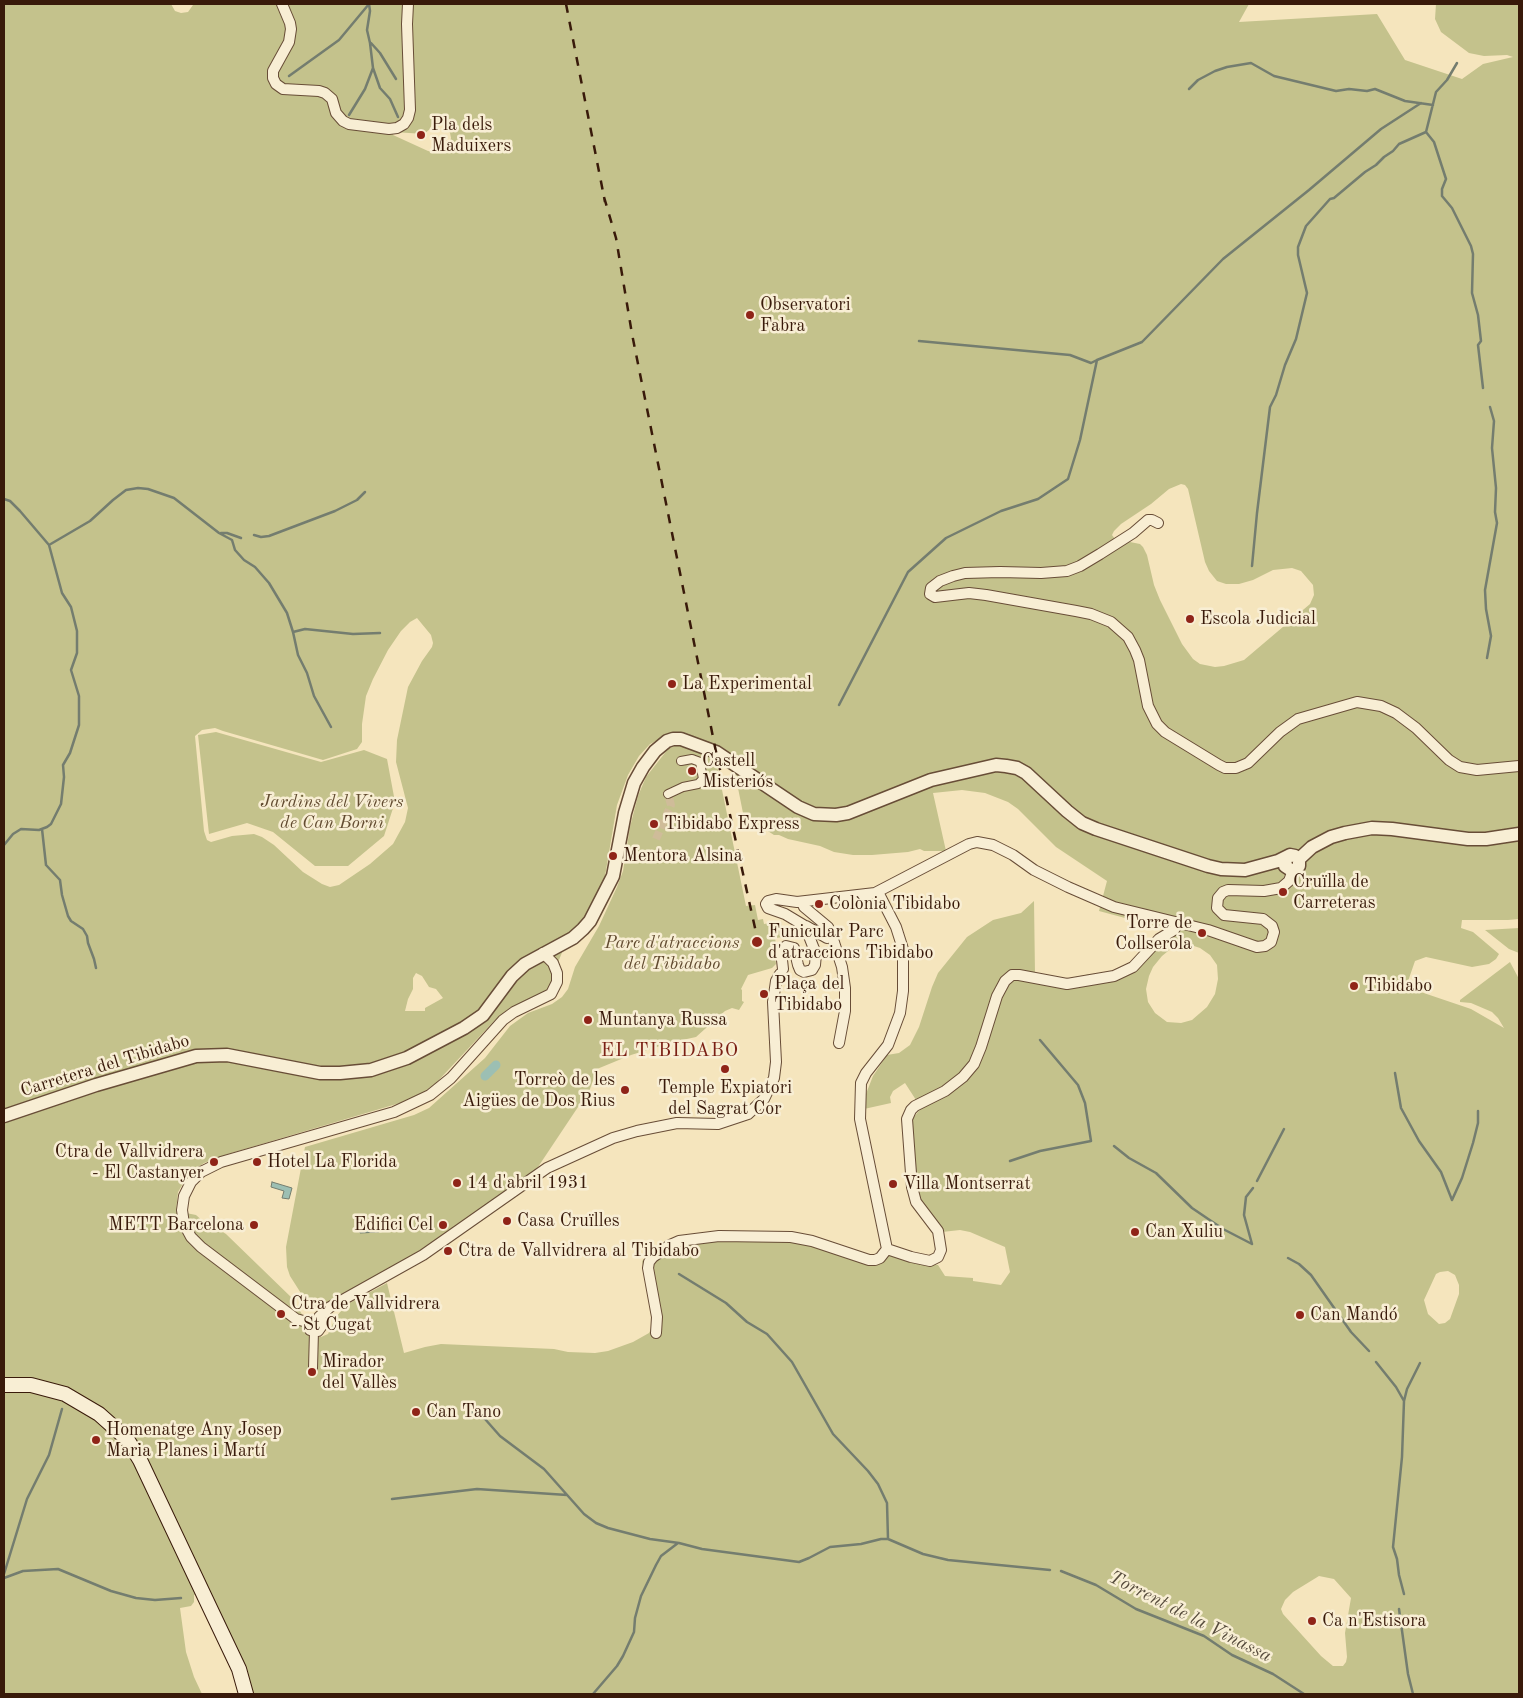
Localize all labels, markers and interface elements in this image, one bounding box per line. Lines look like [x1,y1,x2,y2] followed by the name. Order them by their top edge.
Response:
[431,114,511,156] place label: Pla dels Maduixers
[415,129,427,141] marker: Pla dels Maduixers
[760,294,851,336] place label: Observatori Fabra
[744,309,756,321] marker: Observatori Fabra
[1200,608,1316,630] place label: Escola Judicial
[1184,613,1196,625] marker: Escola Judicial
[682,673,812,695] place label: La Experimental
[666,678,678,690] marker: La Experimental
[702,750,773,792] place label: Castell Misteriós
[686,765,698,777] marker: Castell Misteriós
[261,791,403,834] park label: Jardins del Vivers de Can Borni
[664,813,800,835] place label: Tibidabo Express
[648,818,660,830] marker: Tibidabo Express
[623,845,743,867] place label: Mentora Alsina
[607,850,619,862] marker: Mentora Alsina
[1293,871,1376,914] place label: Cruïlla de Carreteras
[1277,886,1289,898] marker: Cruïlla de Carreteras
[829,893,961,915] place label: Colònia Tibidabo
[813,898,825,910] marker: Colònia Tibidabo
[1115,912,1192,954] place label: Torre de Collserola
[768,921,933,964] place label: Funicular Parc d'atraccions Tibidabo
[1196,927,1208,939] marker: Torre de Collserola
[604,932,740,974] park label: Parc d'atraccions del Tibidabo
[750,935,764,949] marker: Funicular Parc d'atraccions Tibidabo
[774,973,844,1016] place label: Plaça del Tibidabo
[1364,975,1432,997] place label: Tibidabo
[1348,980,1360,992] marker: Tibidabo
[758,988,770,1000] marker: Plaça del Tibidabo
[598,1009,727,1031] place label: Muntanya Russa
[582,1014,594,1026] marker: Muntanya Russa
[18,1030,192,1102] street label: Carretera del Tibidabo
[599,1040,741,1062] district label: EL TIBIDABO
[719,1063,731,1075] marker: Temple Expiatori del Sagrat Cor
[462,1069,615,1112] place label: Torreò de les Aigües de Dos Rius
[658,1077,792,1120] place label: Temple Expiatori del Sagrat Cor
[619,1084,631,1096] marker: Torreò de les Aigües de Dos Rius
[55,1141,204,1184] place label: Ctra de Vallvidrera - El Castanyer
[267,1151,397,1173] place label: Hotel La Florida
[208,1156,220,1168] marker: Ctra de Vallvidrera - El Castanyer
[251,1156,263,1168] marker: Hotel La Florida
[467,1172,589,1194] place label: 14 d'abril 1931
[903,1173,1031,1195] place label: Villa Montserrat
[451,1177,463,1189] marker: 14 d'abril 1931
[887,1178,899,1190] marker: Villa Montserrat
[517,1210,620,1232] place label: Casa Cruïlles
[109,1214,244,1236] place label: METT Barcelona
[354,1214,433,1236] place label: Edifici Cel
[501,1215,513,1227] marker: Casa Cruïlles
[248,1219,260,1231] marker: METT Barcelona
[437,1219,449,1231] marker: Edifici Cel
[1145,1221,1223,1243] place label: Can Xuliu
[1129,1226,1141,1238] marker: Can Xuliu
[458,1240,699,1262] place label: Ctra de Vallvidrera al Tibidabo
[442,1245,454,1257] marker: Ctra de Vallvidrera al Tibidabo
[291,1293,440,1336] place label: Ctra de Vallvidrera - St Cugat
[1310,1304,1398,1326] place label: Can Mandó
[275,1308,287,1320] marker: Ctra de Vallvidrera - St Cugat
[1294,1309,1306,1321] marker: Can Mandó
[322,1351,397,1394] place label: Mirador del Vallès
[306,1366,318,1378] marker: Mirador del Vallès
[426,1401,501,1423] place label: Can Tano
[410,1406,422,1418] marker: Can Tano
[106,1419,282,1462] place label: Homenatge Any Josep Maria Planes i Martí
[90,1434,102,1446] marker: Homenatge Any Josep Maria Planes i Martí
[1105,1566,1275,1668] water label: Torrent de la Vinassa
[1322,1610,1426,1632] place label: Ca n'Estisora
[1306,1615,1318,1627] marker: Ca n'Estisora

